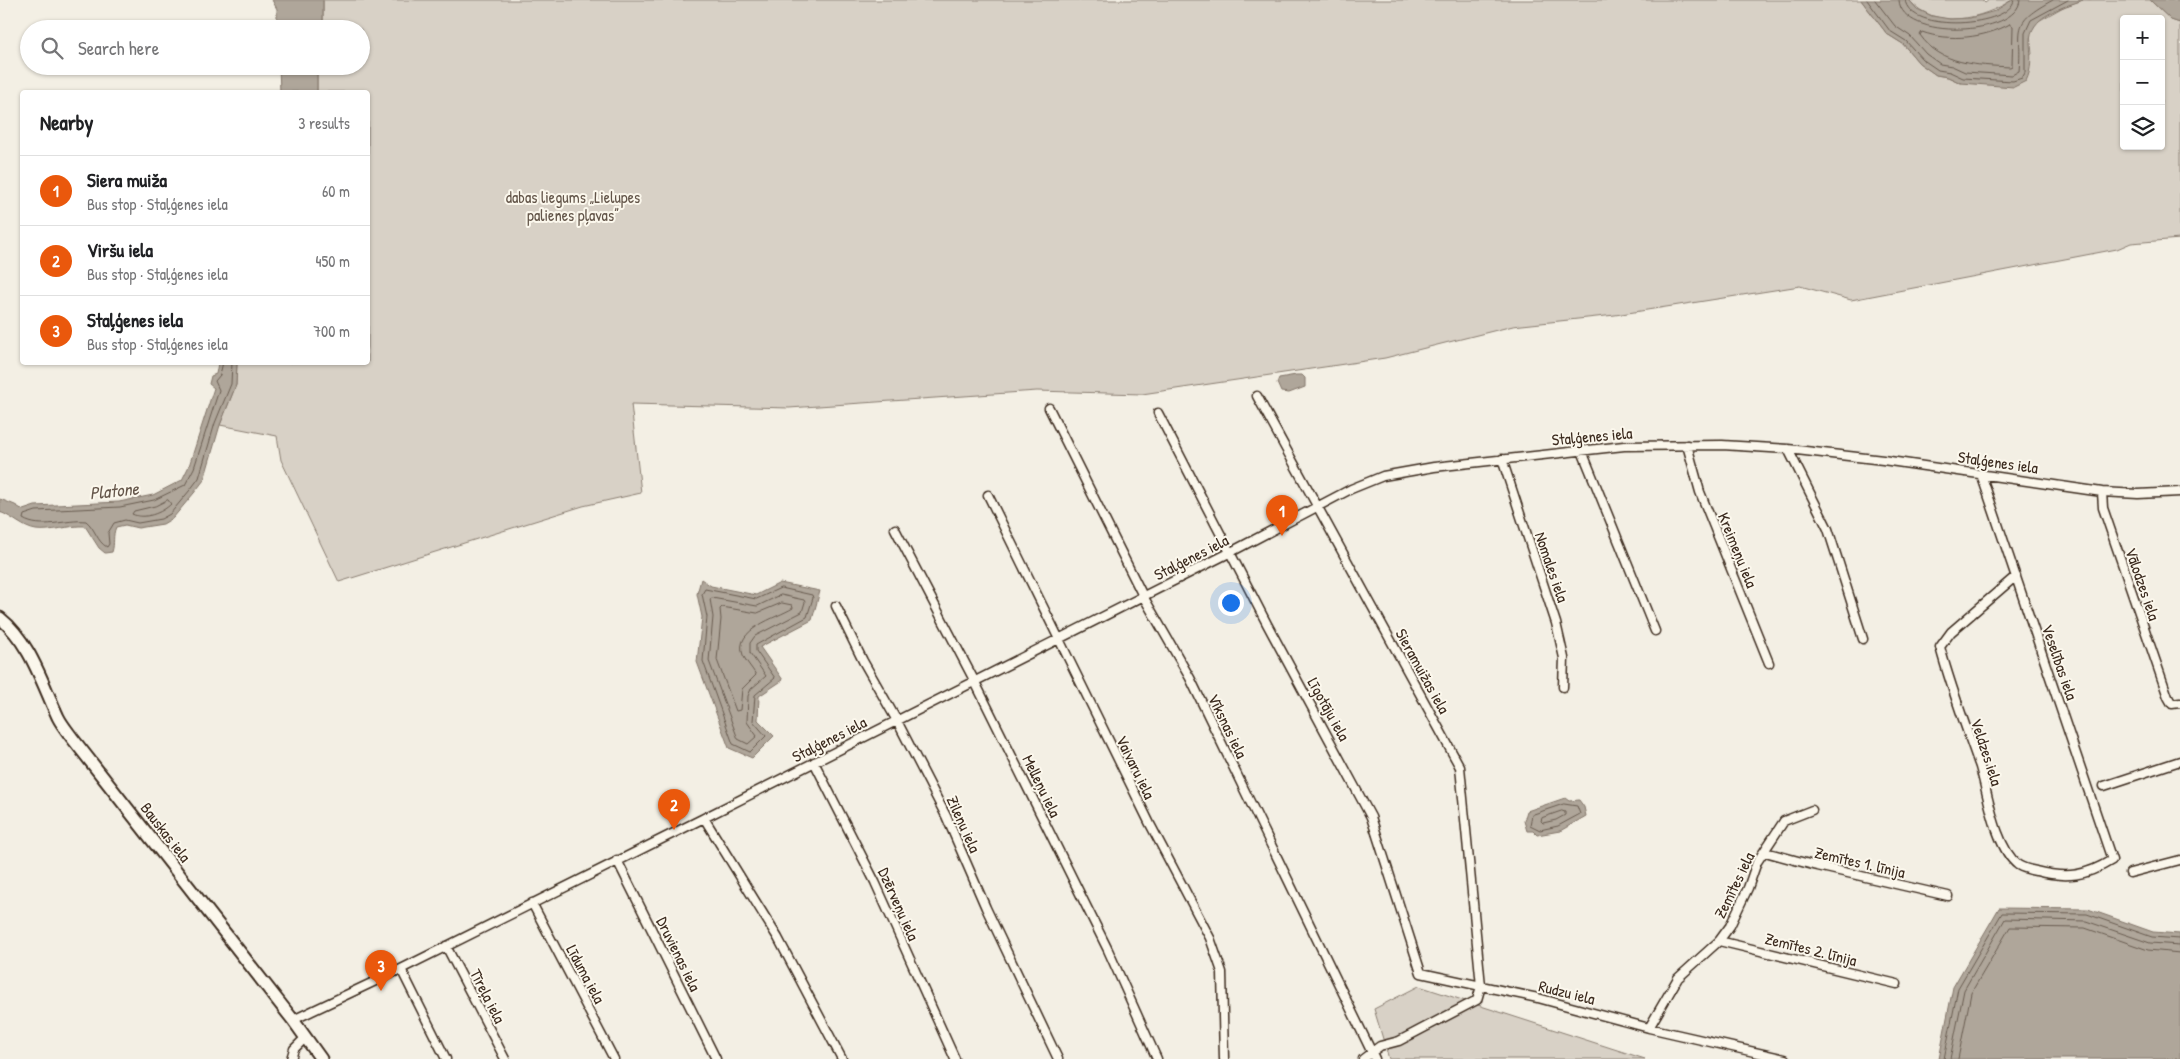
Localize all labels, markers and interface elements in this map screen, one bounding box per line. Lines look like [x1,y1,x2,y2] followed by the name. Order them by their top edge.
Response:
[2120,15,2165,150] map controls
[2120,15,2165,60] button: +
[20,20,370,75] search box
[38,34,66,62] icon: search
[78,35,159,61] text: Search here
[2120,60,2165,105] button: −
[2120,105,2165,150] button: layers
[40,108,93,137] text: Nearby
[298,112,350,134] text: 3 results
[87,167,167,193] text: Siera muiža
[53,180,59,202] text: 1
[322,180,350,202] text: 60 m
[506,186,640,226] park label: dabas liegums „Lielupes palienes pļavas”
[87,193,228,215] text: Bus stop · Staļģenes iela
[87,237,153,263] text: Viršu iela
[52,250,60,272] text: 2
[316,250,350,272] text: 450 m
[87,263,228,285] text: Bus stop · Staļģenes iela
[87,307,183,333] text: Staļģenes iela
[52,320,60,342] text: 3
[313,320,350,342] text: 700 m
[87,333,228,355] text: Bus stop · Staļģenes iela
[1551,422,1633,450] street label: Staļģenes iela
[1956,445,2040,479] street label: Staļģenes iela
[88,475,141,506] water label: Platone
[1266,495,1298,536] pin: 1
[1713,509,1763,591] street label: Kreimeņu iela
[1150,529,1232,585] street label: Staļģenes iela
[1530,529,1574,605] street label: Nomales iela
[2120,545,2166,623] street label: Vālodzes iela
[1218,590,1244,616] your location
[2037,621,2083,703] street label: Veselības iela
[1391,625,1455,717] street label: Sieramuižas iela
[1303,673,1355,745] street label: Līgotāju iela
[1203,690,1253,762] street label: Vīksnas iela
[788,711,870,767] street label: Staļģenes iela
[1966,716,2008,788] street label: Veldzes iela
[1111,732,1161,802] street label: Vaivaru iela
[1017,751,1067,821] street label: Melleņu iela
[658,789,690,830] pin: 2
[942,792,986,856] street label: Zileņu iela
[136,798,196,866] street label: Bauskas iela
[1813,841,1907,883] street label: Zemītes 1. līnija
[1709,848,1759,922] street label: Zemītes iela
[873,864,925,944] street label: Dzērveņu iela
[652,913,706,995] street label: Druvienas iela
[1763,927,1859,971] street label: Zemītes 2. līnija
[561,941,611,1007] street label: Līduma iela
[365,950,397,991] pin: 3
[465,965,511,1027] street label: Tīreļa iela
[1537,974,1597,1010] street label: Rudzu iela

